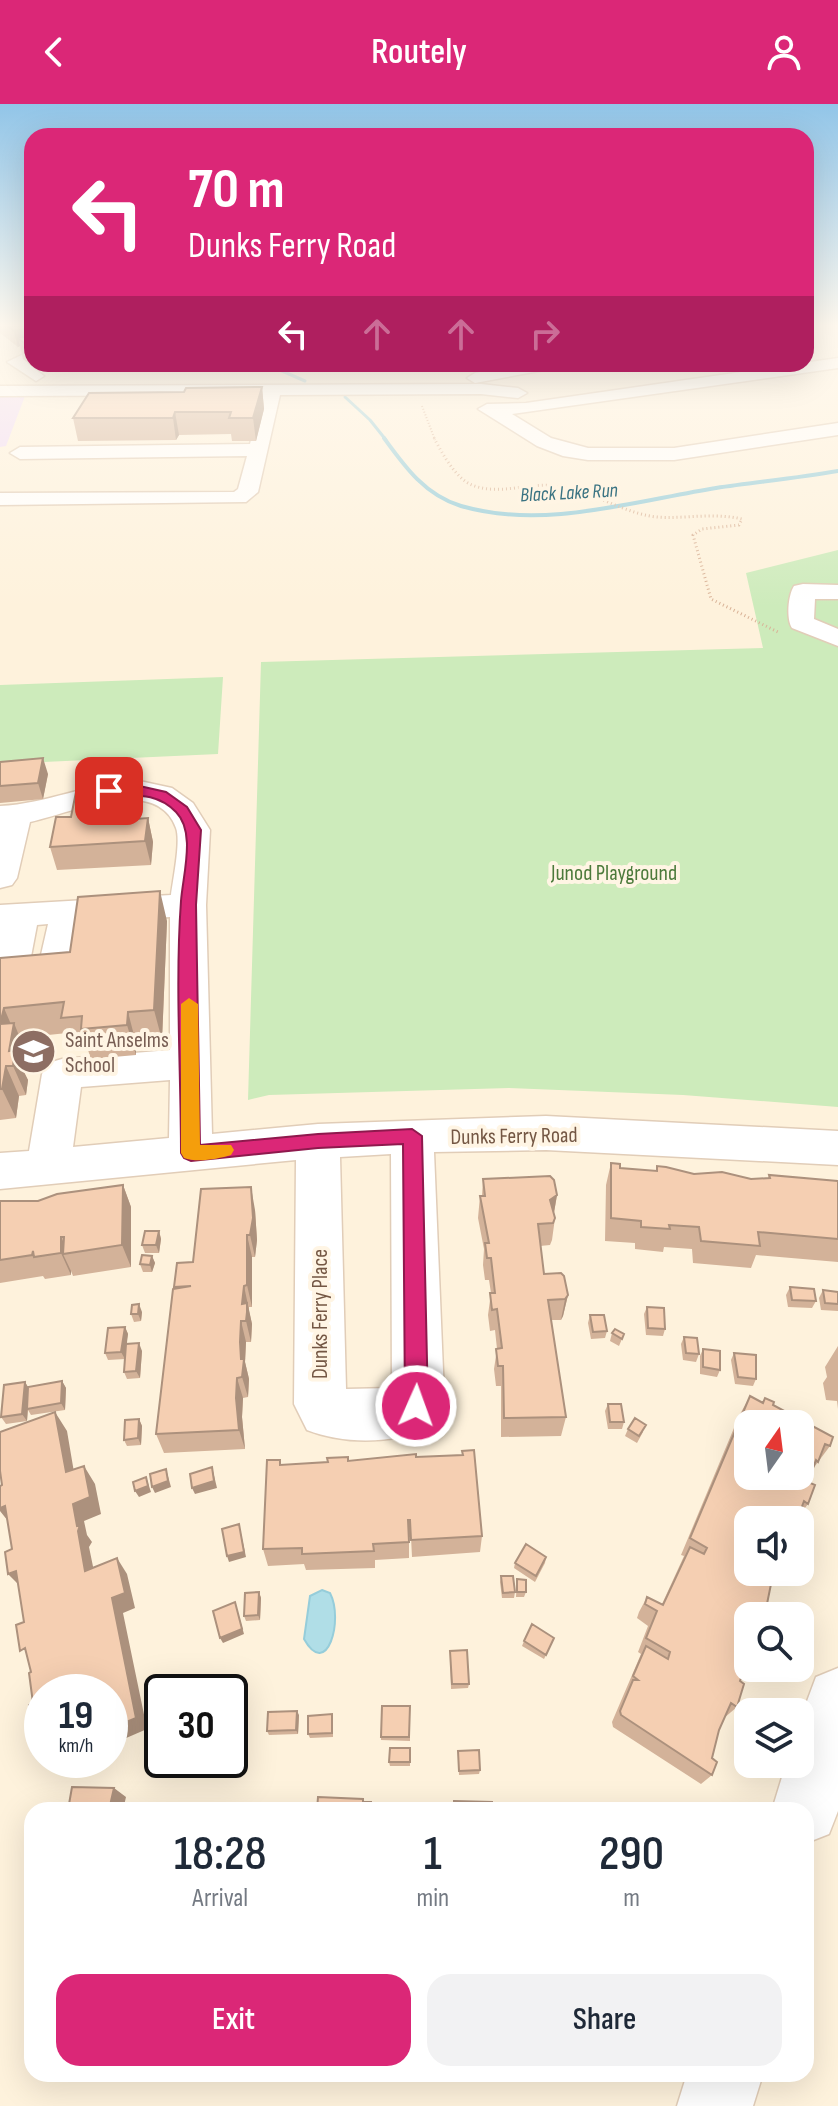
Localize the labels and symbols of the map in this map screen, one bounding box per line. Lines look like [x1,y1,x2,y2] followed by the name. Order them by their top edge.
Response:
[520,478,618,508] water label: Black Lake Run
[75,757,143,825] pin
[550,860,677,887] park label: Junod Playground
[65,1027,169,1079] place label: Saint Anselms School
[10,1028,58,1076] school or university icon: Saint Anselms School
[450,1122,578,1151] street label: Dunks Ferry Road
[307,1249,334,1379] street label: Dunks Ferry Place
[374,1364,458,1448] position arrow
[734,1410,814,1490] north arrow
[144,1674,248,1778] speed limit sign: 30

